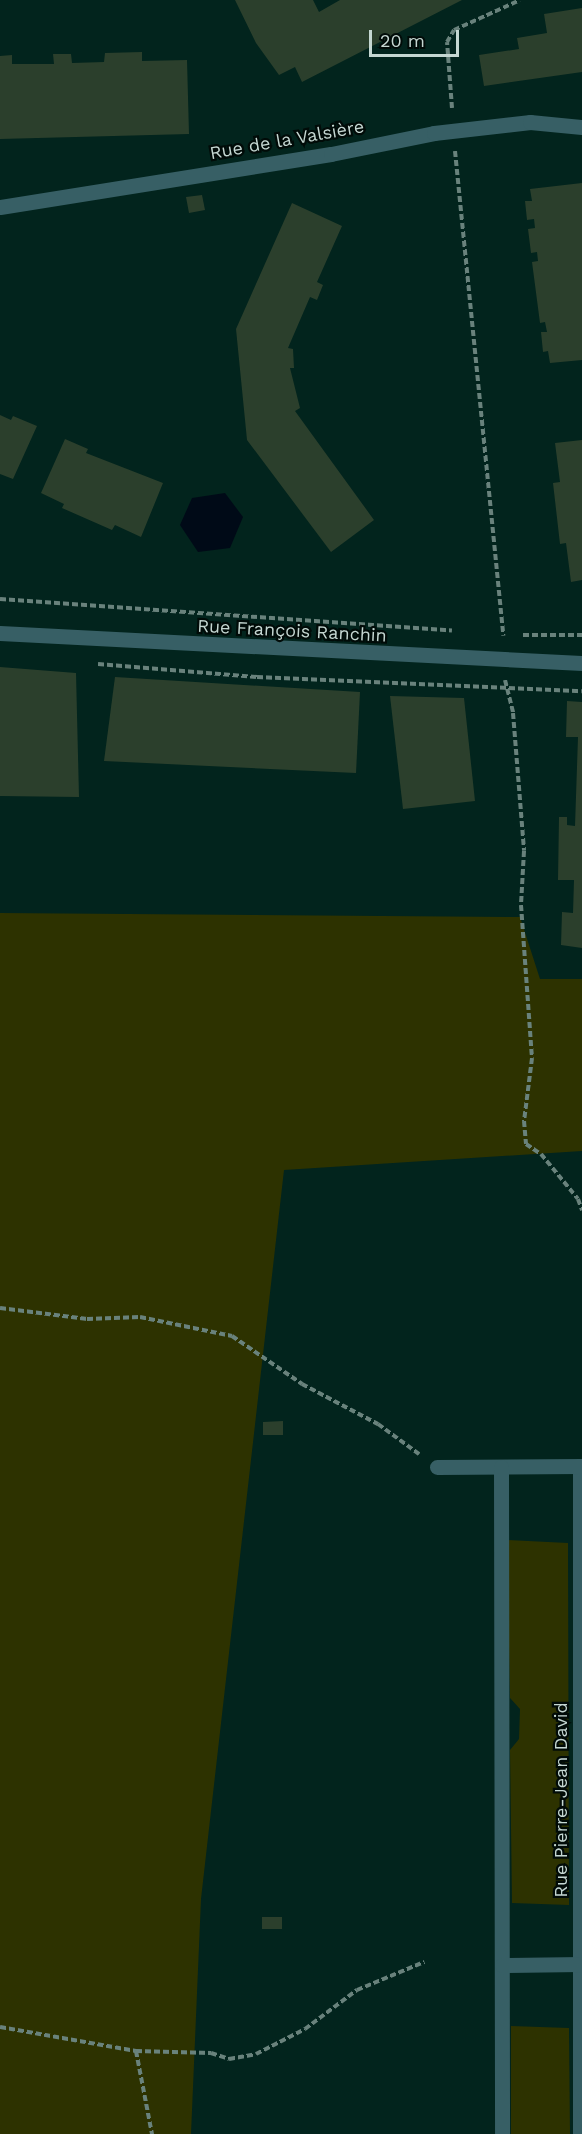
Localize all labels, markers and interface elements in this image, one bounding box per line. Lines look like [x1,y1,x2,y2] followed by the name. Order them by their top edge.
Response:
[372,18,462,56] scale bar
[380,30,425,51] text: 20 m
[208,116,366,164] street label: Rue de la Valsière
[197,615,387,647] street label: Rue François Ranchin
[550,1702,572,1898] street label: Rue Pierre-Jean David

